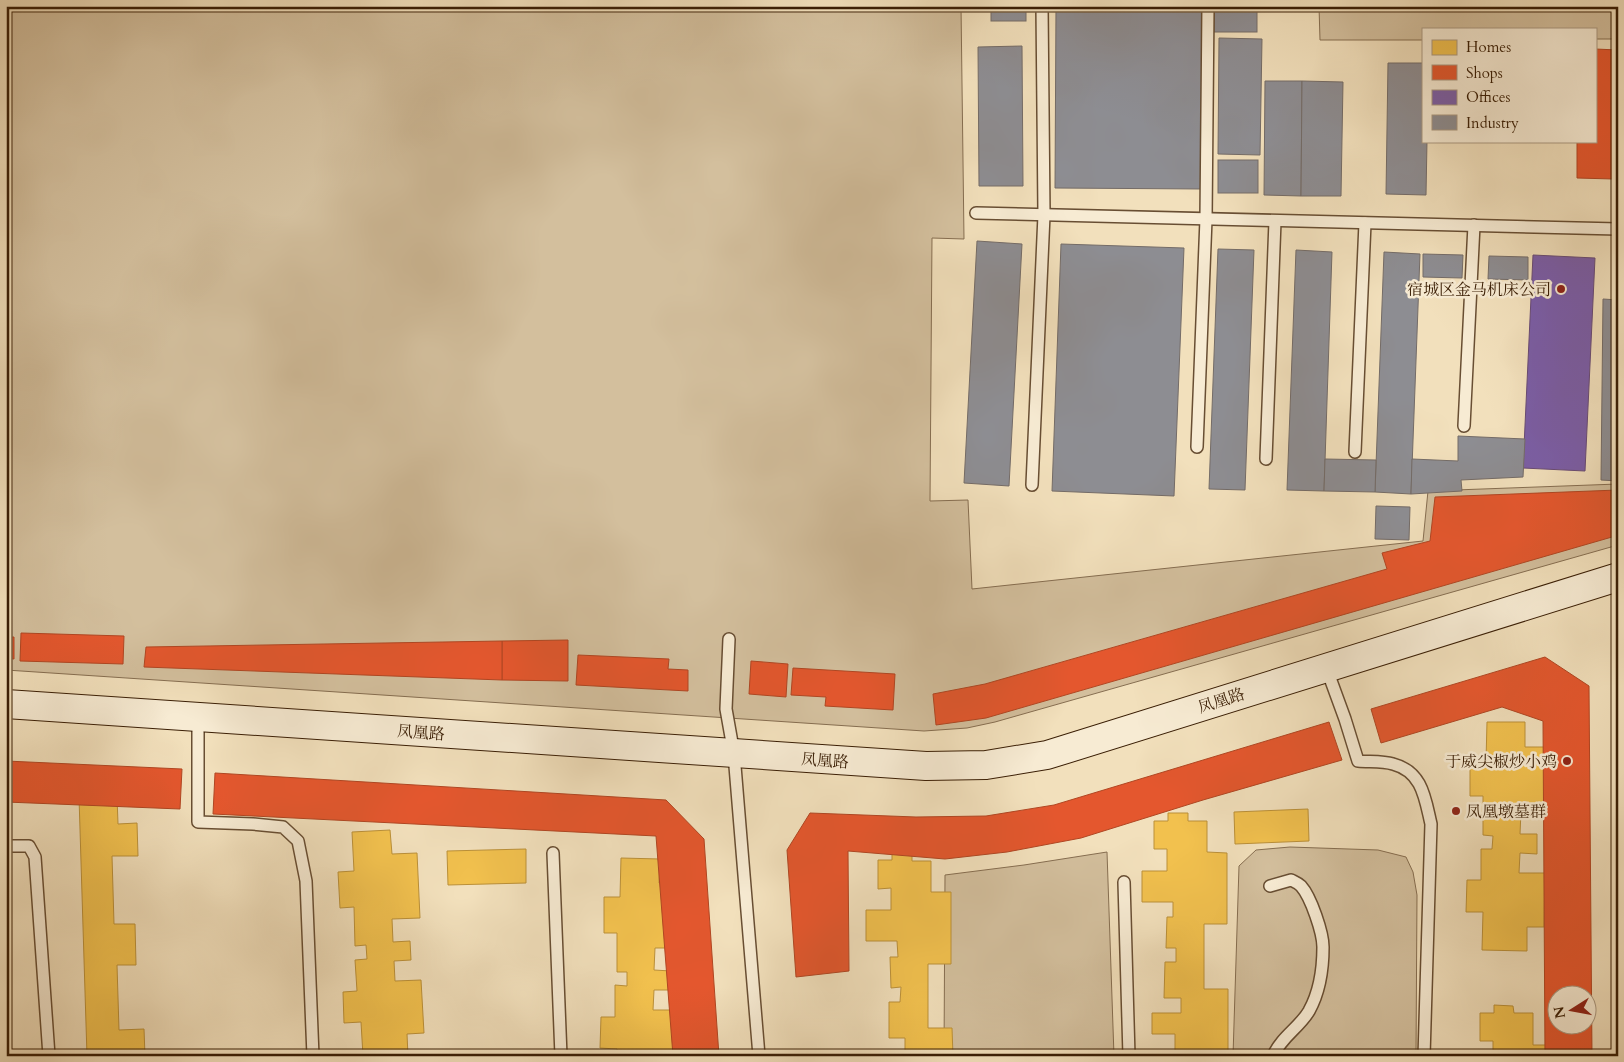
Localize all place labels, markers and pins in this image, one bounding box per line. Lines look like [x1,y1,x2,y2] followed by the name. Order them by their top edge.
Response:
[1407,279,1551,301] place label: 宿城区金马机床公司
[1555,283,1567,295] marker: 宿城区金马机床公司
[1445,751,1557,773] place label: 于威尖椒炒小鸡
[1561,755,1573,767] marker: 于威尖椒炒小鸡
[1466,801,1546,823] place label: 凤凰墩墓群
[1450,805,1462,817] marker: 凤凰墩墓群

